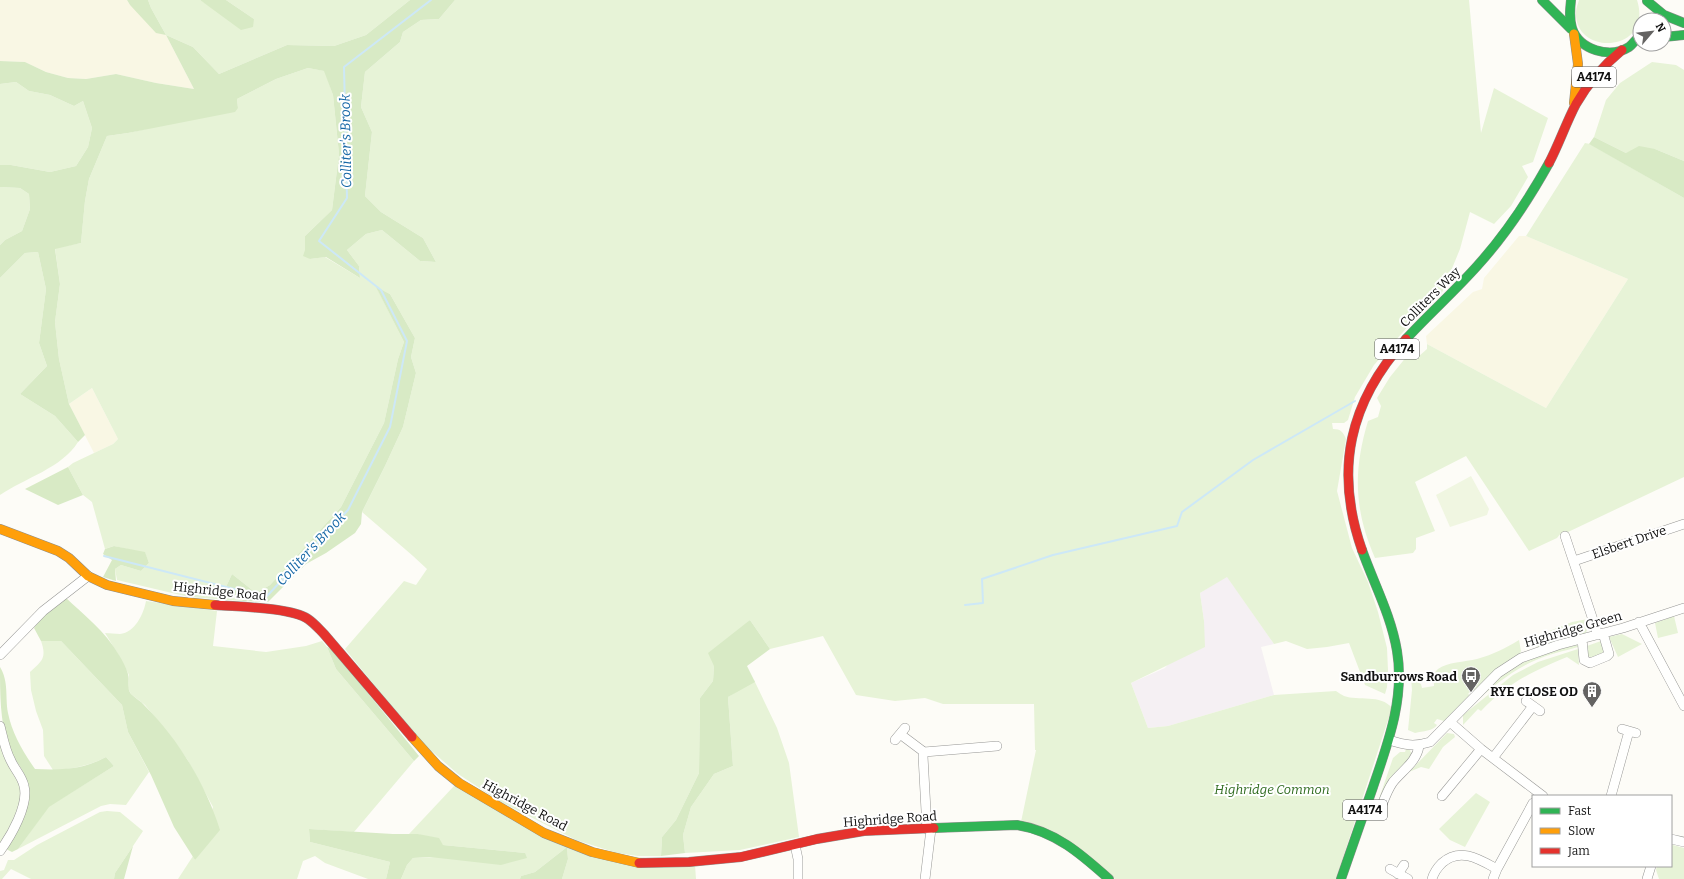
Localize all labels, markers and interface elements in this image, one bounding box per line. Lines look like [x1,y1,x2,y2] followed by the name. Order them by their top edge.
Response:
[1632,12,1672,52] north arrow
[1653,21,1668,35] text: N
[1572,67,1616,87] road number: A4174
[337,93,355,188] water label: Colliter's Brook
[1397,264,1463,330] street label: Colliters Way
[1375,339,1419,359] road number: A4174
[273,508,350,589] water label: Colliter's Brook
[1590,522,1668,562] street label: Elsbert Drive
[173,579,268,603] street label: Highridge Road
[1522,608,1624,650] street label: Highridge Green
[1460,665,1482,693] bus stop icon: Sandburrows Road
[1340,669,1457,684] place label: Sandburrows Road
[1581,680,1603,708] building icon: RYE CLOSE OD
[1490,684,1578,699] place label: RYE CLOSE OD
[480,776,570,834] street label: Highridge Road
[1214,782,1330,797] park label: Highridge Common
[1532,795,1672,867] legend
[1343,800,1387,820] road number: A4174
[1568,804,1592,818] text: Fast
[843,808,938,830] street label: Highridge Road
[1568,824,1595,838] text: Slow
[1567,844,1590,858] text: Jam

